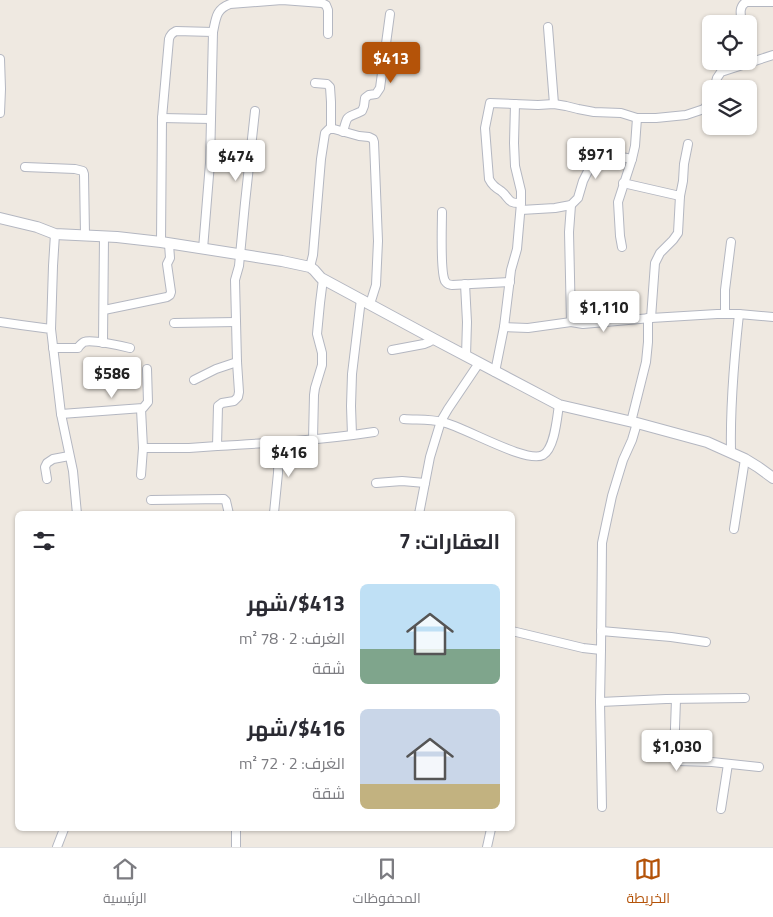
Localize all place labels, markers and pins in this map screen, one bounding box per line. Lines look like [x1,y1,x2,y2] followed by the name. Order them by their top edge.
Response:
[361,42,421,84] pin: $413
[566,138,626,180] pin: $971
[206,140,266,182] pin: $474
[563,290,645,333] pin: $1,110
[82,356,142,399] pin: $586
[259,436,319,478] pin: $416
[636,730,718,772] pin: $1,030

